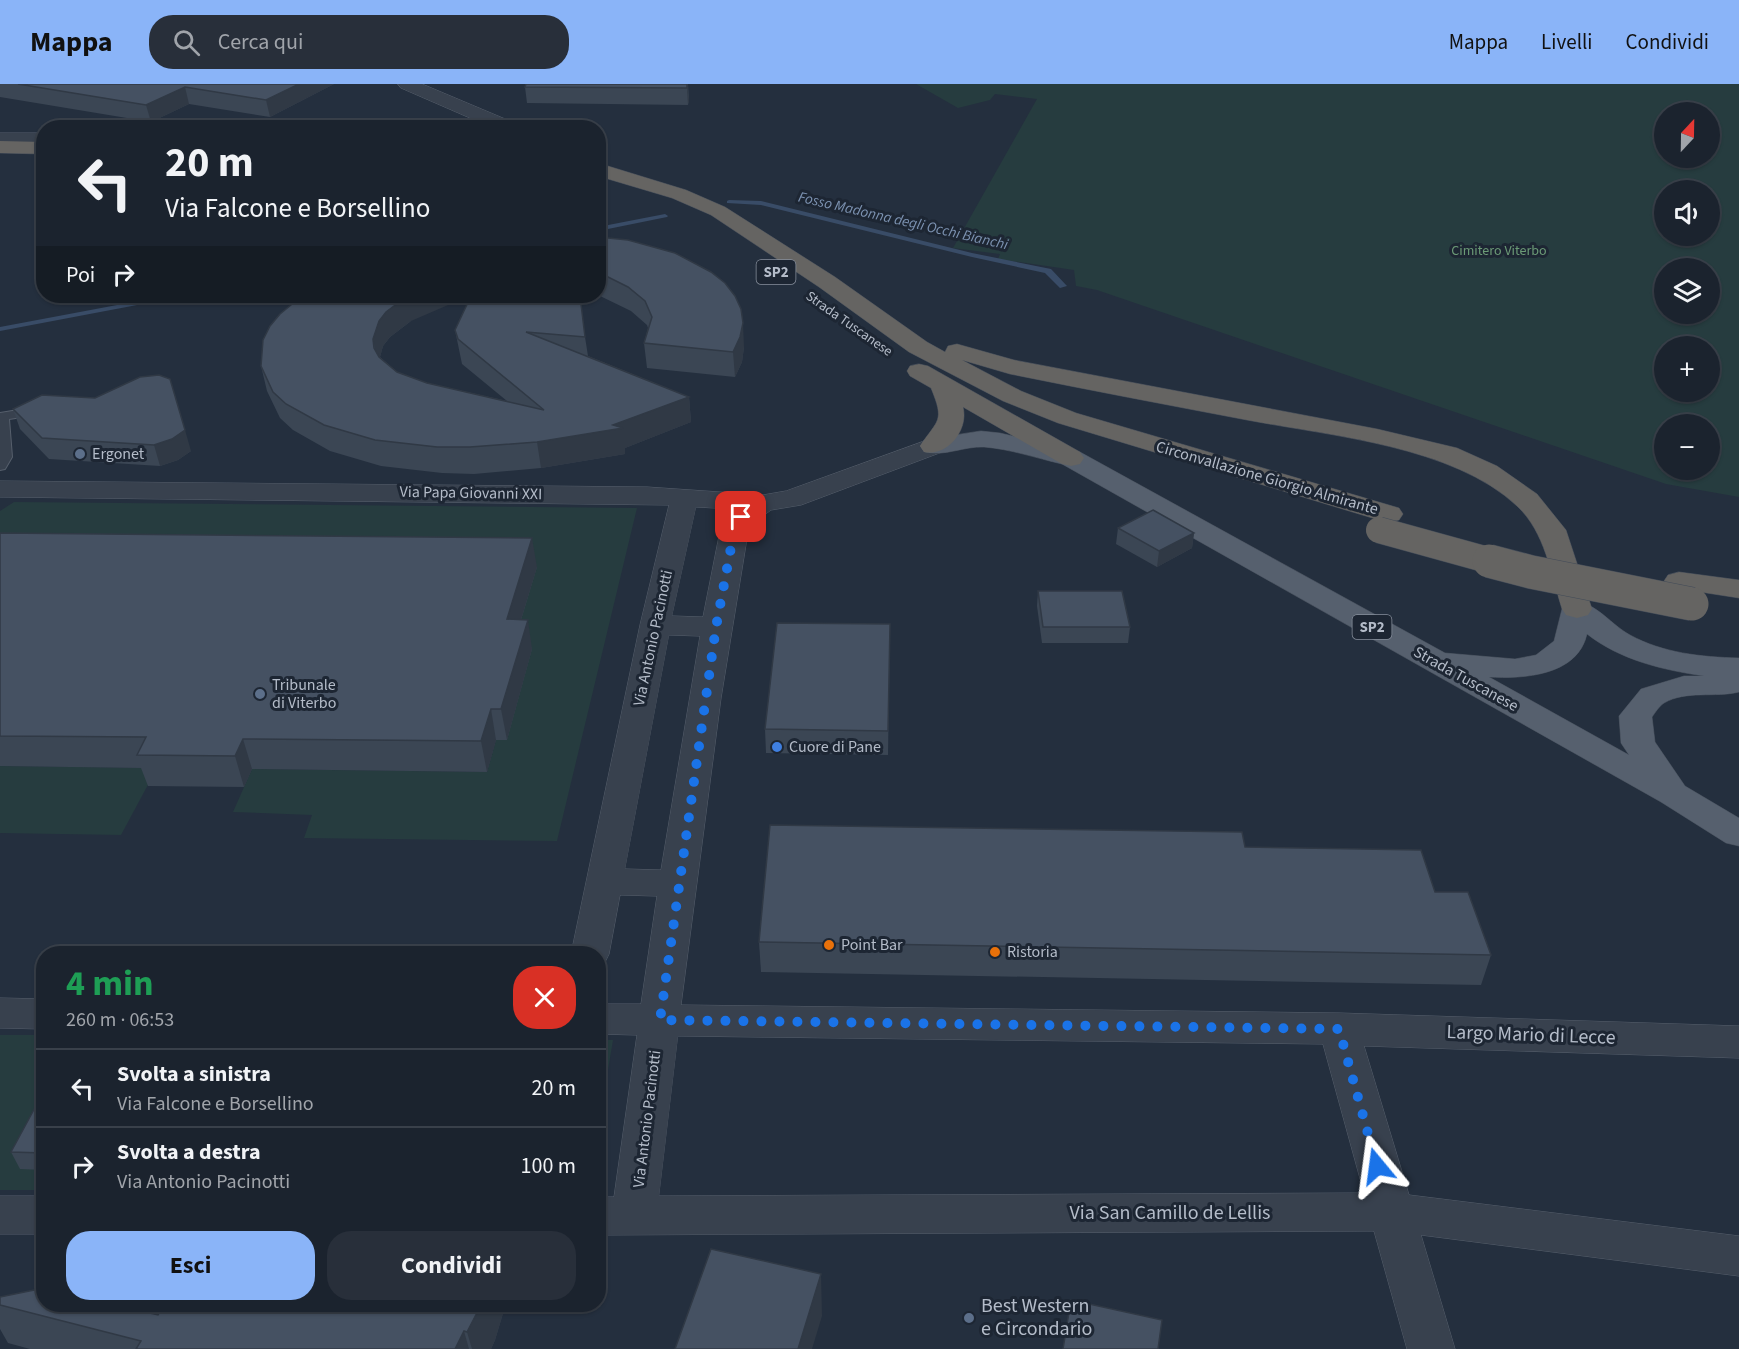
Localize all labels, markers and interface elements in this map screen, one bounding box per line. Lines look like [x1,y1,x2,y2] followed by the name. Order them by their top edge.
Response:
[149,15,569,69] search box
[30,22,113,62] text: Mappa
[170,26,203,59] icon: search
[218,26,303,58] text: Cerca qui
[1449,27,1508,57] text: Mappa
[1541,27,1593,57] text: Livelli
[1626,27,1709,57] text: Condividi
[1654,102,1720,168] north arrow
[1654,102,1720,480] map controls
[165,133,254,193] text: 20 m
[66,144,144,222] icon: left
[1654,180,1720,246] button: sound
[796,187,1010,255] water label: Fosso Madonna degli Occhi Bianchi
[165,189,431,228] text: Via Falcone e Borsellino
[1451,241,1547,261] park label: Cimitero Viterbo
[107,258,140,291] icon: right
[1654,258,1720,324] button: layers
[66,259,95,291] text: Poi
[756,260,796,284] road number: SP2
[801,287,897,362] street label: Strada Tuscanese
[1654,336,1720,402] button: +
[1654,414,1720,480] button: −
[1153,436,1381,520] street label: Circonvallazione Giorgio Almirante
[92,443,145,465] place label: Ergonet
[73,447,87,461] marker: Ergonet
[399,481,543,505] street label: Via Papa Giovanni XXI
[715,491,766,542] pin
[724,500,757,533] icon: arrive
[628,568,678,708] street label: Via Antonio Pacinotti
[1352,615,1392,639] road number: SP2
[1410,641,1522,717] street label: Strada Tuscanese
[272,674,336,714] place label: Tribunale di Viterbo
[253,687,267,701] marker: Tribunale di Viterbo
[789,736,881,758] place label: Cuore di Pane
[770,740,784,754] marker: Cuore di Pane
[841,934,903,956] place label: Point Bar
[822,938,836,952] marker: Point Bar
[1007,941,1058,963] place label: Ristoria
[988,945,1002,959] marker: Ristoria
[66,958,154,1009] text: 4 min
[513,966,576,1029] button: close
[66,1006,174,1034] text: 260 m · 06:53
[1446,1018,1616,1052] street label: Largo Mario di Lecce
[628,1049,666,1189] street label: Via Antonio Pacinotti
[117,1058,271,1090] text: Svolta a sinistra
[66,1072,99,1105] icon: left
[531,1072,576,1104] text: 20 m
[117,1090,314,1118] text: Via Falcone e Borsellino
[1345,1134,1409,1198] position arrow
[117,1136,261,1168] text: Svolta a destra
[66,1150,99,1183] icon: right
[521,1150,576,1182] text: 100 m
[117,1168,290,1196] text: Via Antonio Pacinotti
[1070,1199,1270,1227] street label: Via San Camillo de Lellis
[66,1231,315,1300] button: Esci
[327,1231,576,1300] button: Condividi
[981,1292,1092,1343] place label: Best Western e Circondario
[962,1311,976,1325] marker: Best Western e Circondario

